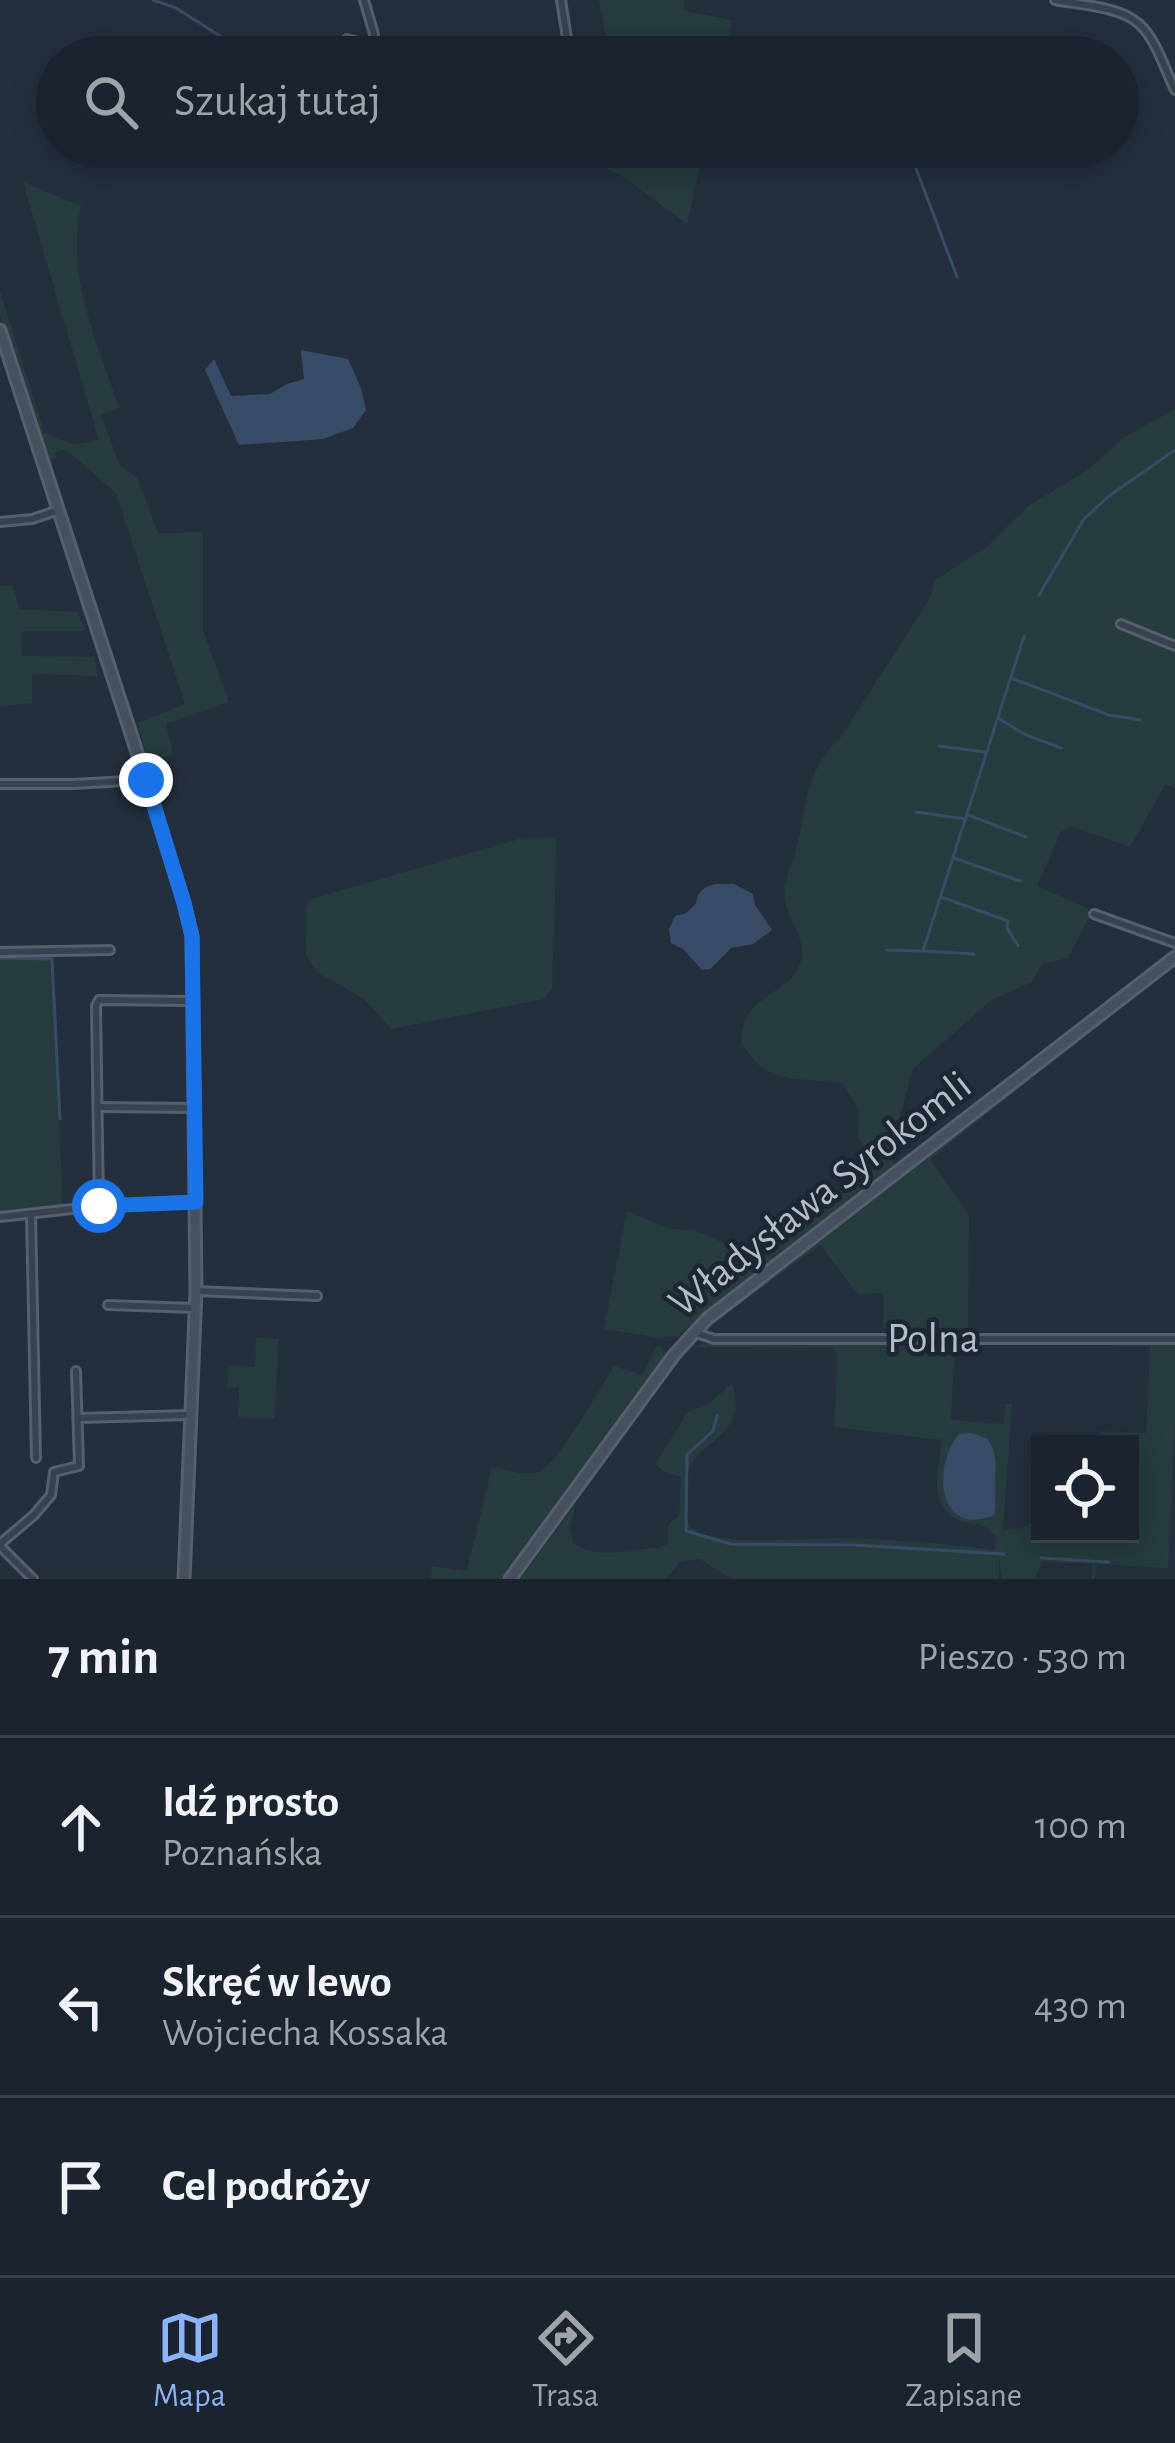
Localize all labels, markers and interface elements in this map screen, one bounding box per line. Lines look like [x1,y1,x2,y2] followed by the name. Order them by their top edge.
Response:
[36,36,1139,168] search box
[78,69,144,135] icon: search
[174,79,381,124] text: Szukaj tutaj
[119,753,173,807] route end
[661,1063,979,1325] street label: Władysława Syrokomli
[72,1179,126,1233] route start
[887,1318,979,1360] street label: Polna
[1031,1435,1139,1543] map controls
[1031,1435,1139,1543] button: locate
[48,1632,159,1683] text: 7 min
[918,1638,1127,1677] text: Pieszo · 530 m
[162,1780,339,1825] text: Idź prosto
[48,1794,114,1860] icon: ahead
[1035,1807,1127,1846] text: 100 m
[162,1834,323,1873] text: Poznańska
[162,1960,392,2005] text: Skręć w lewo
[48,1974,114,2040] icon: left
[1034,1987,1127,2026] text: 430 m
[162,2014,448,2053] text: Wojciecha Kossaka
[48,2154,114,2220] icon: arrive
[162,2164,370,2209] text: Cel podróży
[153,2305,226,2417] tab: Mapa
[532,2305,599,2417] tab: Trasa
[905,2305,1022,2417] tab: Zapisane

